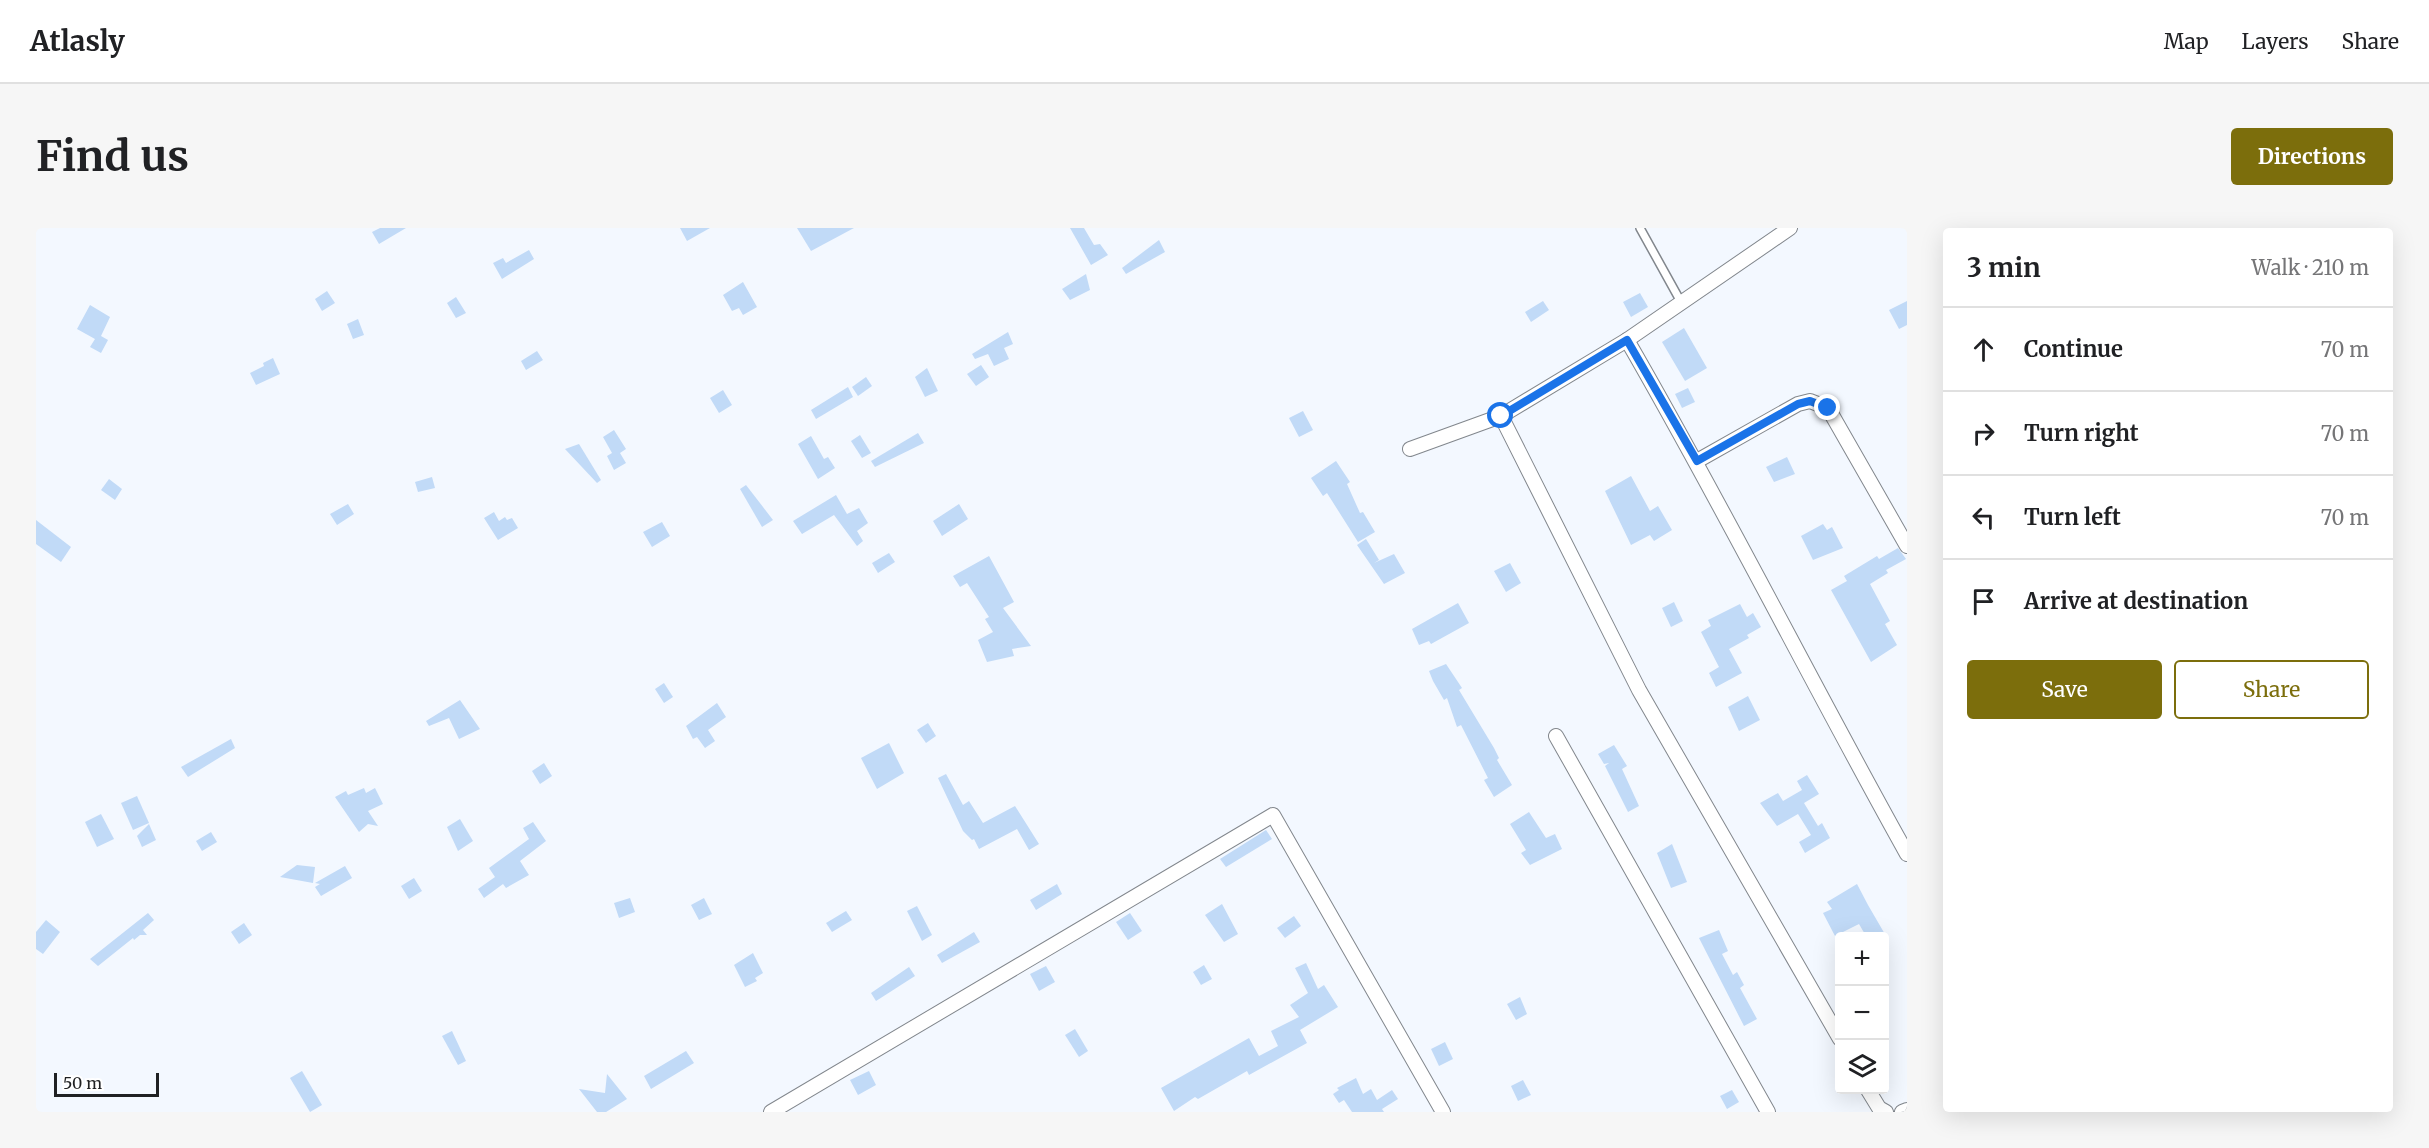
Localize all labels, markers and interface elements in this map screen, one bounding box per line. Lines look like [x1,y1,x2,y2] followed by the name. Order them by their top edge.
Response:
[30,23,125,59] text: Atlasly
[2164,28,2209,55] text: Map
[2242,28,2309,55] text: Layers
[2342,28,2399,55] text: Share
[2231,128,2393,185] button: Directions
[36,130,189,182] text: Find us
[1967,251,2041,284] text: 3 min
[2252,255,2369,280] text: Walk · 210 m
[1967,333,2000,366] icon: ahead
[2024,335,2123,363] text: Continue
[2321,337,2369,362] text: 70 m
[1814,394,1840,420] route end
[1487,402,1513,428] route start
[1967,417,2000,450] icon: right
[2024,419,2138,447] text: Turn right
[2321,421,2369,446] text: 70 m
[1967,501,2000,534] icon: left
[2024,503,2121,531] text: Turn left
[2321,505,2369,530] text: 70 m
[1967,585,2000,618] icon: arrive
[2024,587,2248,615] text: Arrive at destination
[1967,660,2162,719] button: Save
[2174,660,2369,719] button: Share
[1835,932,1889,1094] map controls
[1835,932,1889,986] button: +
[1835,986,1889,1040] button: −
[1835,1040,1889,1094] button: layers
[54,1070,159,1098] scale bar
[63,1073,102,1093] text: 50 m

